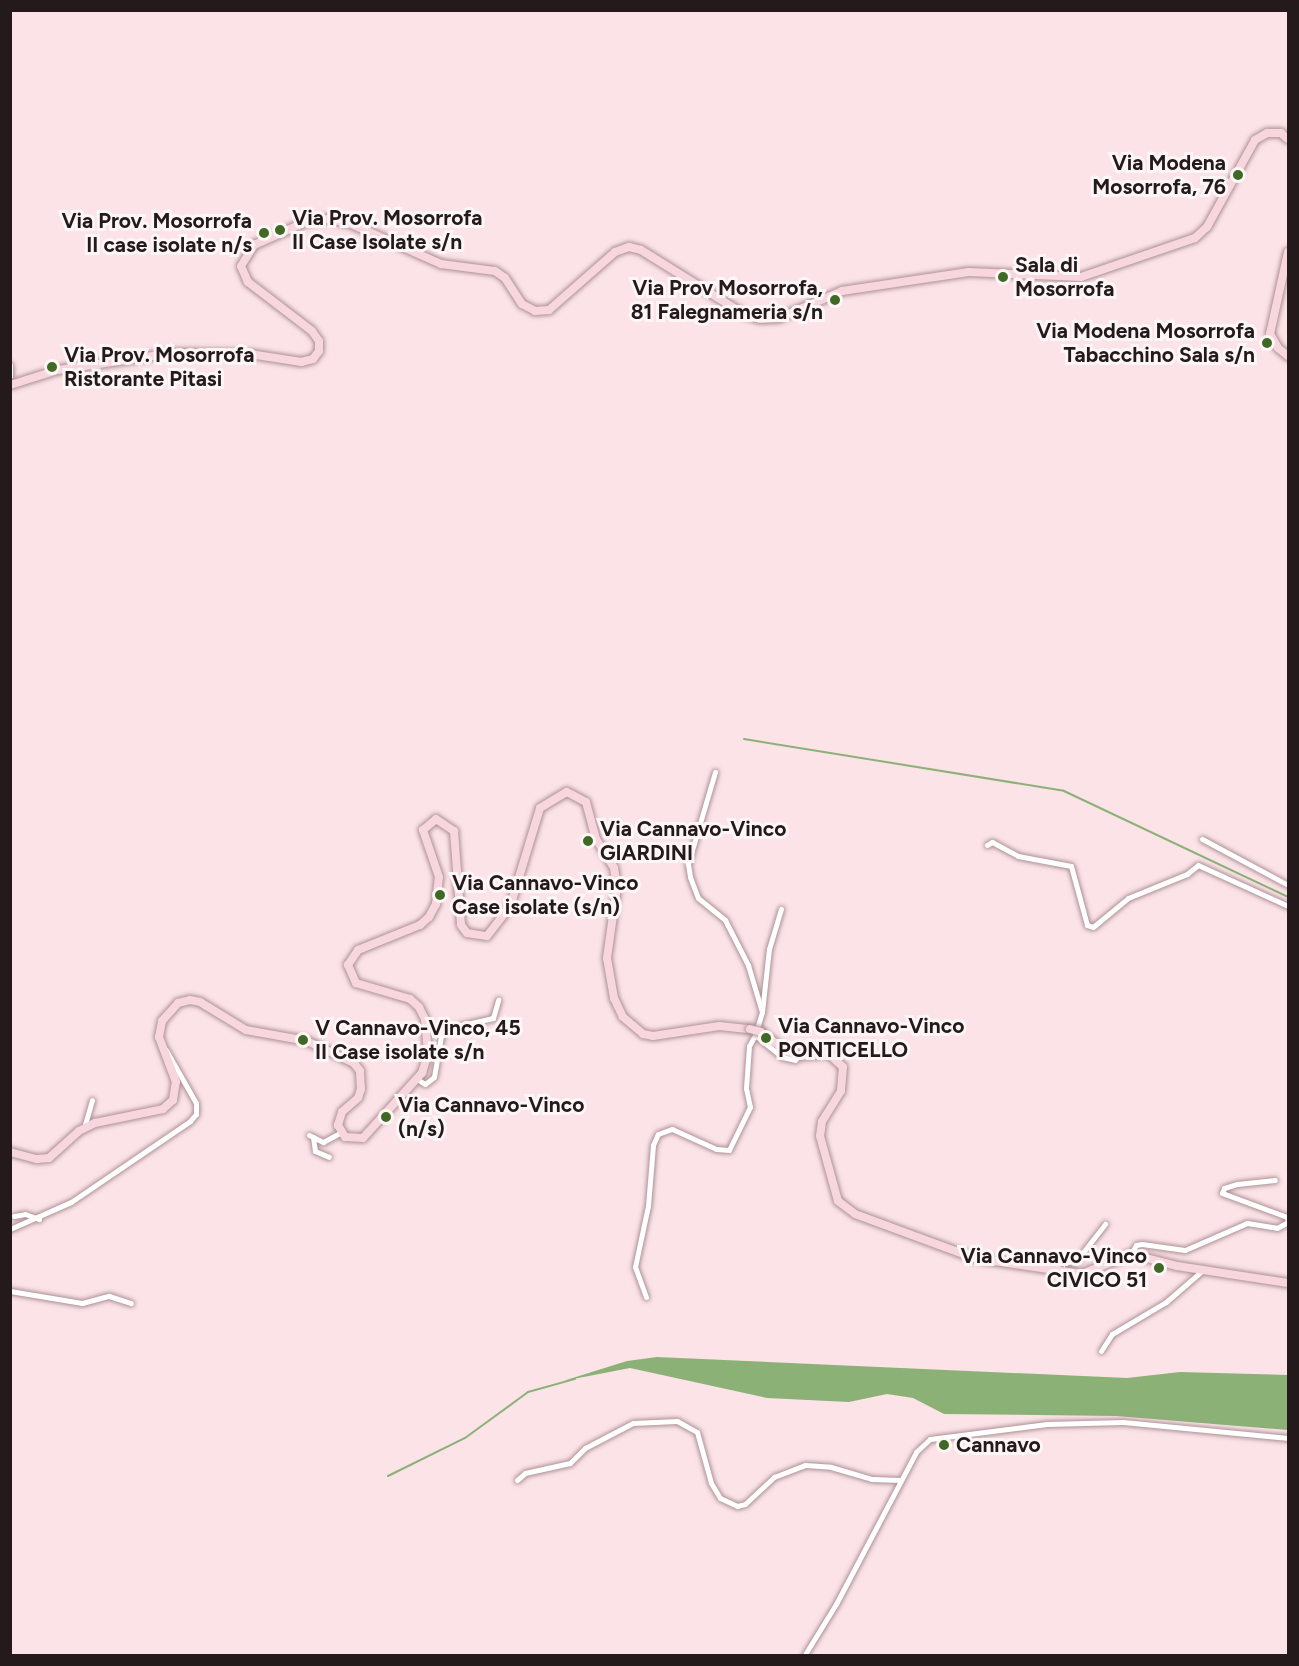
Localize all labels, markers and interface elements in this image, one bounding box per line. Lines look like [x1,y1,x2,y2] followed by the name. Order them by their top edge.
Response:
[1092,150,1226,200] place label: Via Modena Mosorrofa, 76
[1231,168,1245,182] marker: Via Modena Mosorrofa, 76
[292,205,483,255] place label: Via Prov. Mosorrofa II Case Isolate s/n
[61,208,252,258] place label: Via Prov. Mosorrofa II case isolate n/s
[273,223,287,237] marker: Via Prov. Mosorrofa II Case Isolate s/n
[257,226,271,240] marker: Via Prov. Mosorrofa II case isolate n/s
[1015,252,1114,302] place label: Sala di Mosorrofa
[996,270,1010,284] marker: Sala di Mosorrofa
[631,275,823,325] place label: Via Prov Mosorrofa, 81 Falegnameria s/n
[828,293,842,307] marker: Via Prov Mosorrofa, 81 Falegnameria s/n
[1036,318,1255,368] place label: Via Modena Mosorrofa Tabacchino Sala s/n
[1260,336,1274,350] marker: Via Modena Mosorrofa Tabacchino Sala s/n
[64,342,255,392] place label: Via Prov. Mosorrofa Ristorante Pitasi
[45,360,59,374] marker: Via Prov. Mosorrofa Ristorante Pitasi
[600,816,786,866] place label: Via Cannavo-Vinco GIARDINI
[581,834,595,848] marker: Via Cannavo-Vinco GIARDINI
[452,870,638,920] place label: Via Cannavo-Vinco Case isolate (s/n)
[433,888,447,902] marker: Via Cannavo-Vinco Case isolate (s/n)
[778,1013,964,1063] place label: Via Cannavo-Vinco PONTICELLO
[315,1015,521,1065] place label: V Cannavo-Vinco, 45 II Case isolate s/n
[759,1031,773,1045] marker: Via Cannavo-Vinco PONTICELLO
[296,1033,310,1047] marker: V Cannavo-Vinco, 45 II Case isolate s/n
[398,1092,584,1142] place label: Via Cannavo-Vinco (n/s)
[379,1110,393,1124] marker: Via Cannavo-Vinco (n/s)
[961,1243,1147,1293] place label: Via Cannavo-Vinco CIVICO 51
[1152,1261,1166,1275] marker: Via Cannavo-Vinco CIVICO 51
[956,1432,1041,1458] place label: Cannavo
[937,1438,951,1452] marker: Cannavo

